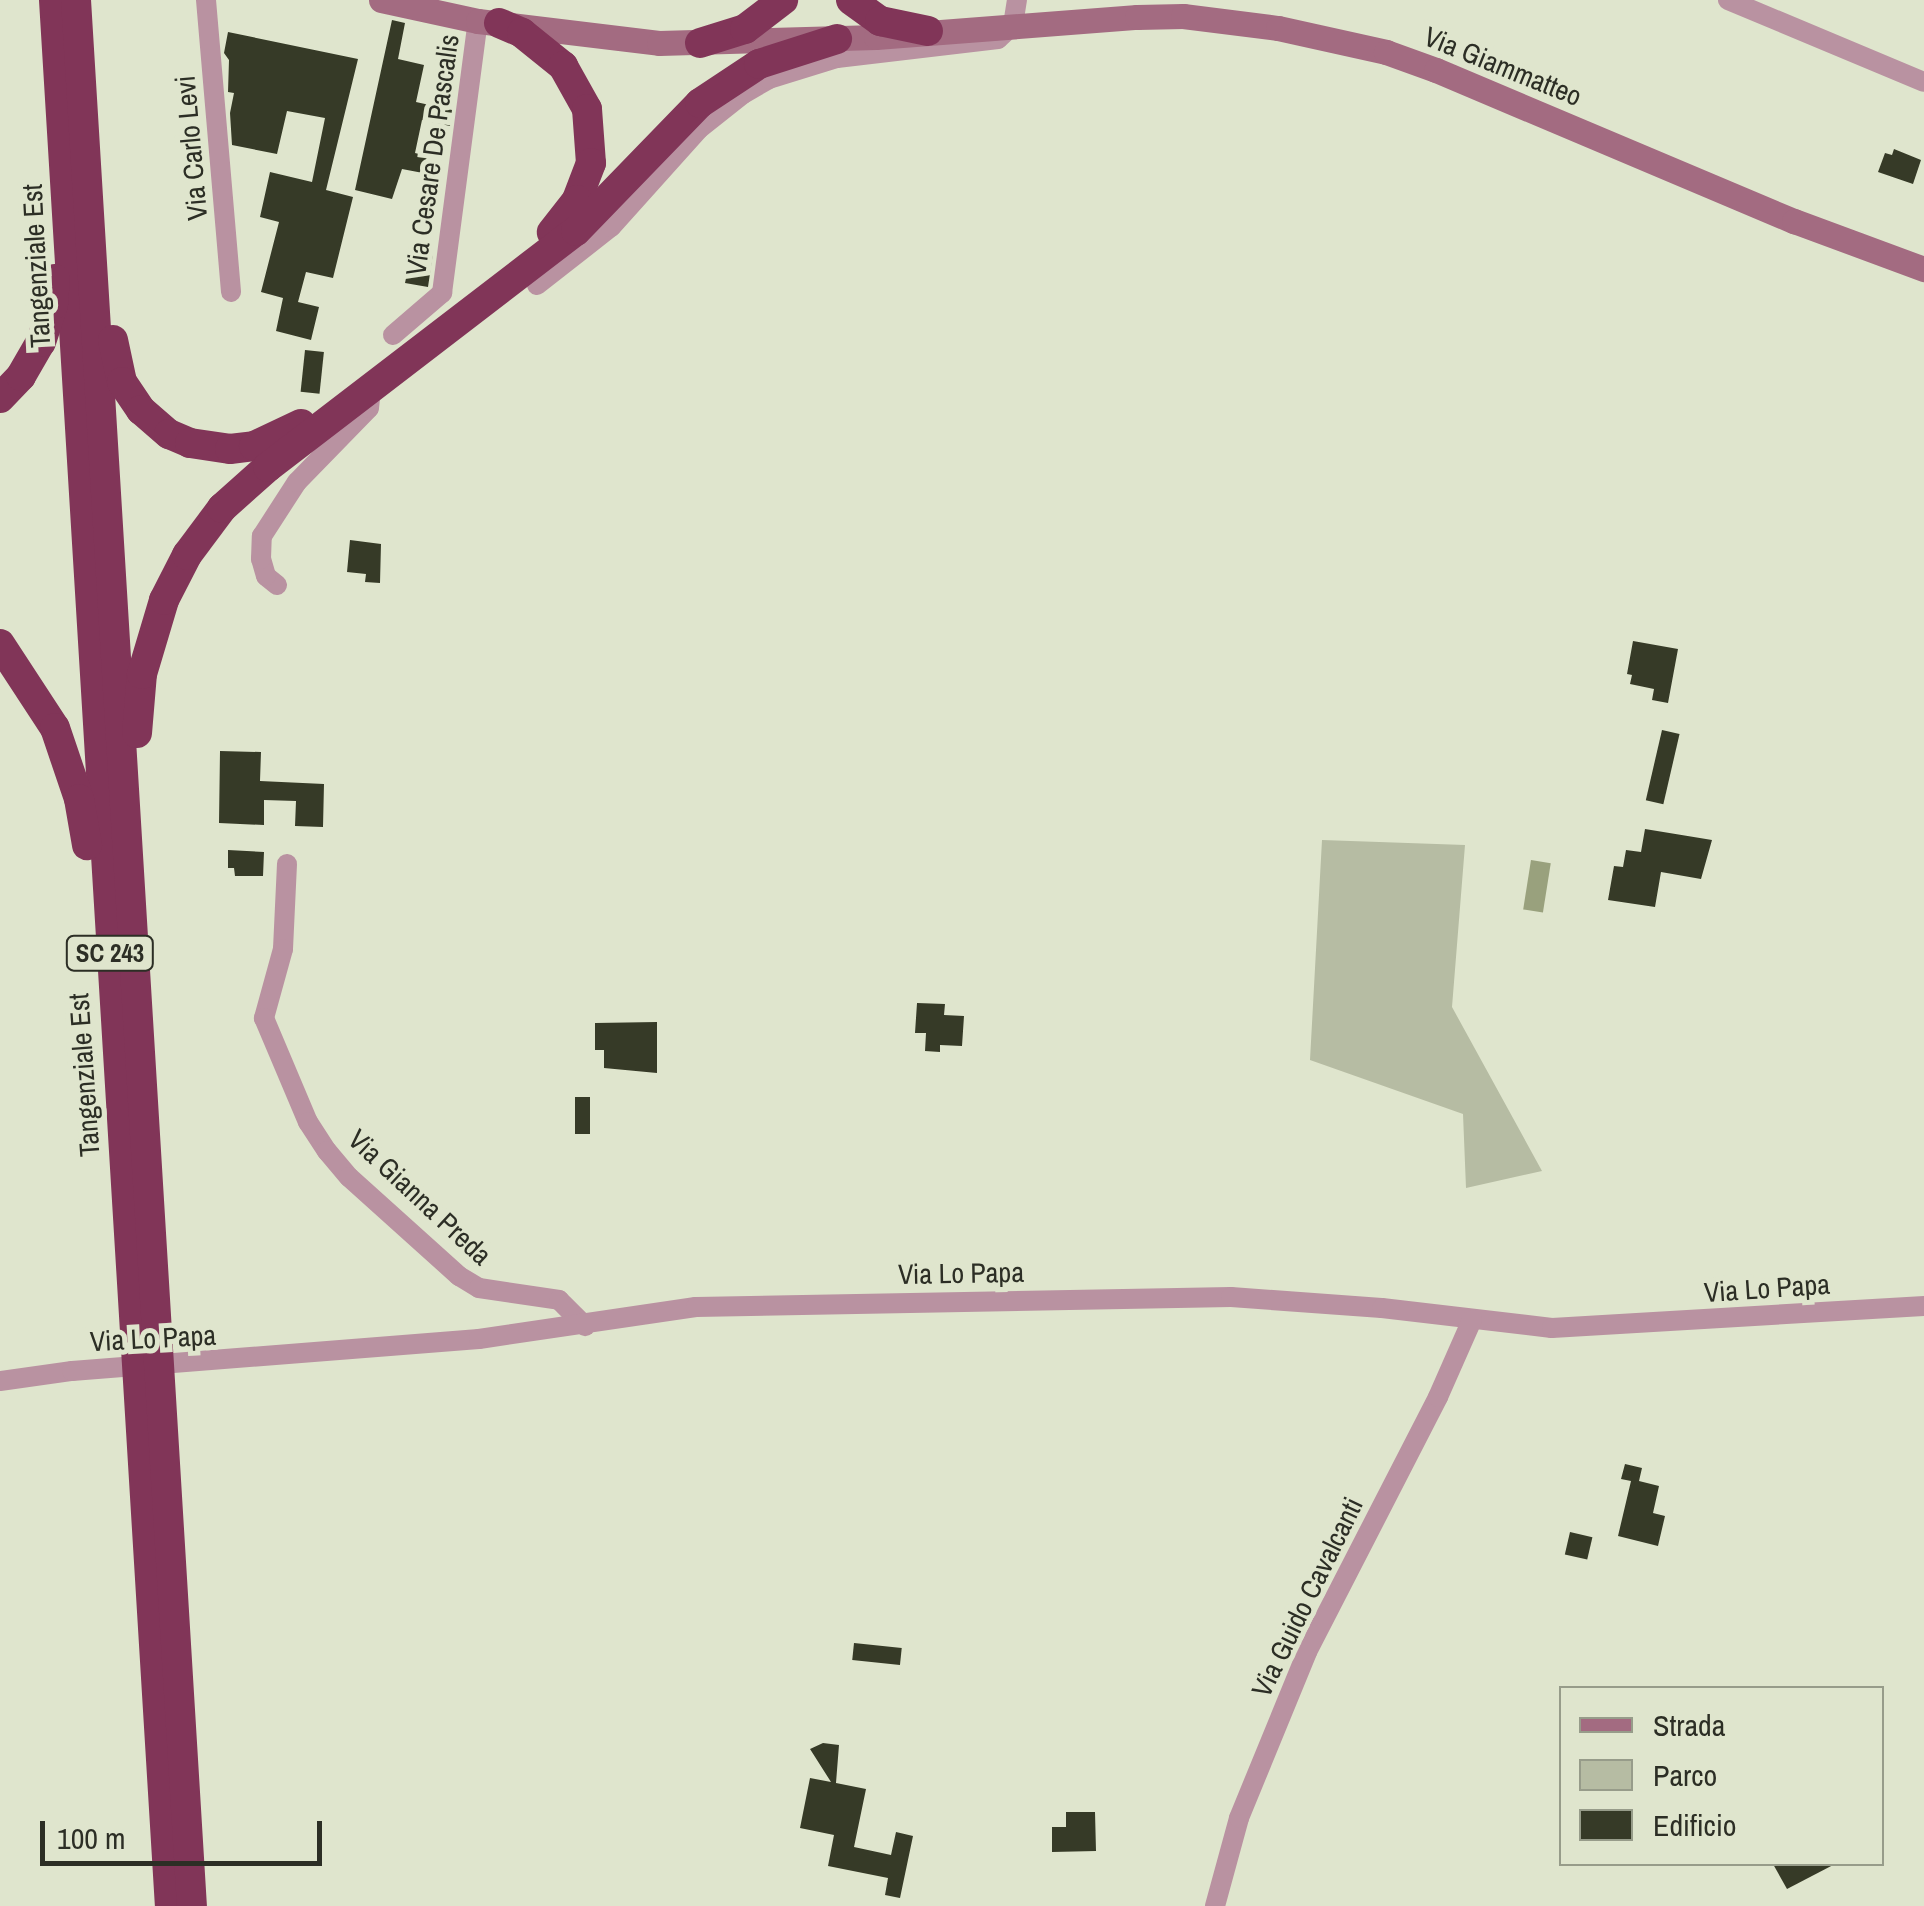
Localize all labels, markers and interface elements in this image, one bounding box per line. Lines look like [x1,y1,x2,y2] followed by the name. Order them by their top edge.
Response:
[1419,19,1587,113] street label: Via Giammatteo
[398,32,466,278] street label: Via Cesare De Pascalis
[168,74,214,222] street label: Via Carlo Levi
[15,183,57,349] street label: Tangenziale Est
[65,933,155,973] road number: SC 243
[62,992,106,1158] street label: Tangenziale Est
[341,1122,499,1272] street label: Via Gianna Preda
[898,1255,1024,1291] street label: Via Lo Papa
[1703,1267,1831,1309] street label: Via Lo Papa
[89,1318,217,1358] street label: Via Lo Papa
[1244,1492,1370,1702] street label: Via Guido Cavalcanti
[1559,1686,1884,1866] legend
[1653,1705,1725,1745] text: Strada
[1653,1755,1717,1795] text: Parco
[45,1801,328,1863] scale bar
[1653,1805,1736,1845] text: Edificio
[57,1818,125,1858] text: 100 m

